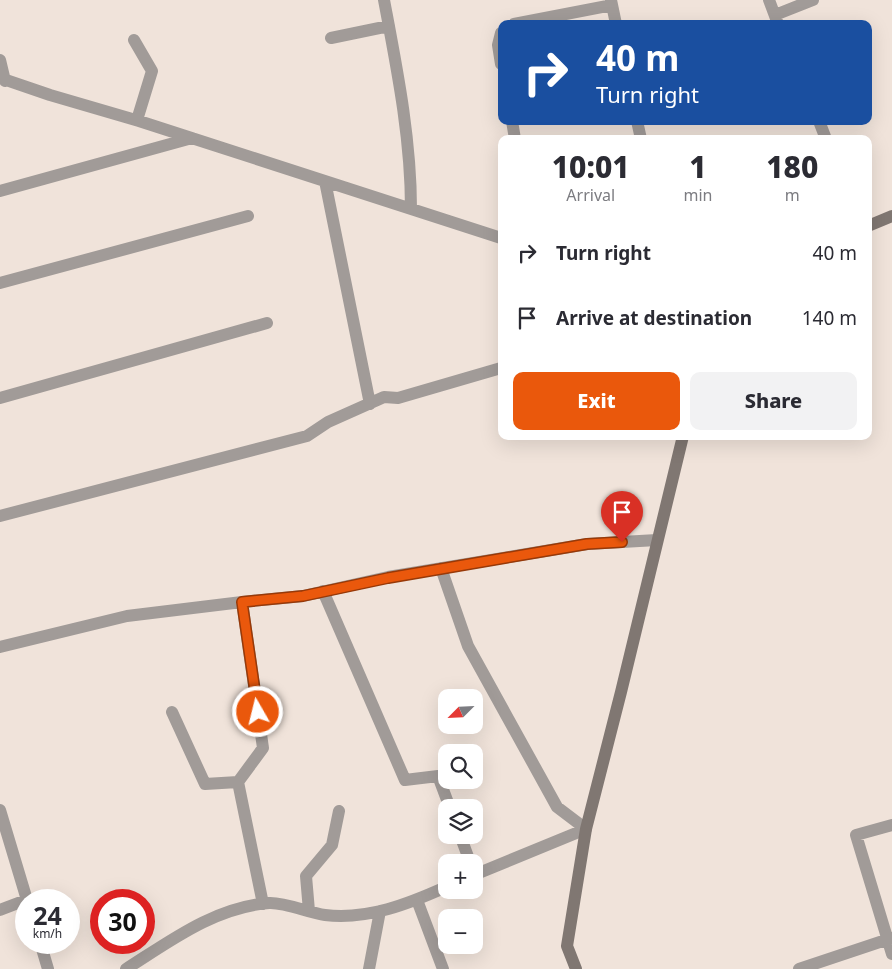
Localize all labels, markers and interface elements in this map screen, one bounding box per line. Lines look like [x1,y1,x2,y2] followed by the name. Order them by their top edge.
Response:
[596,34,679,81] text: 40 m
[513,40,578,105] icon: right
[596,79,699,109] text: Turn right
[552,146,630,187] text: 10:01
[689,146,707,187] text: 1
[766,146,818,187] text: 180
[566,184,615,206] text: Arrival
[683,184,712,206] text: min
[785,184,800,206] text: m
[513,239,541,267] icon: right
[556,240,651,266] text: Turn right
[813,240,857,266] text: 40 m
[513,304,541,332] icon: arrive
[556,305,752,331] text: Arrive at destination
[802,305,857,331] text: 140 m
[513,372,680,430] button: Exit
[690,372,857,430] button: Share
[601,491,643,542] pin
[608,498,636,526] icon: arrive
[231,685,283,737] position arrow
[438,689,482,734] north arrow
[438,689,483,954] map controls
[438,744,483,789] button: search
[438,799,483,844] button: layers
[438,854,483,899] button: +
[90,889,155,954] speed limit sign: 30
[33,898,62,932] text: 24
[438,909,483,954] button: −
[33,925,62,942] text: km/h

